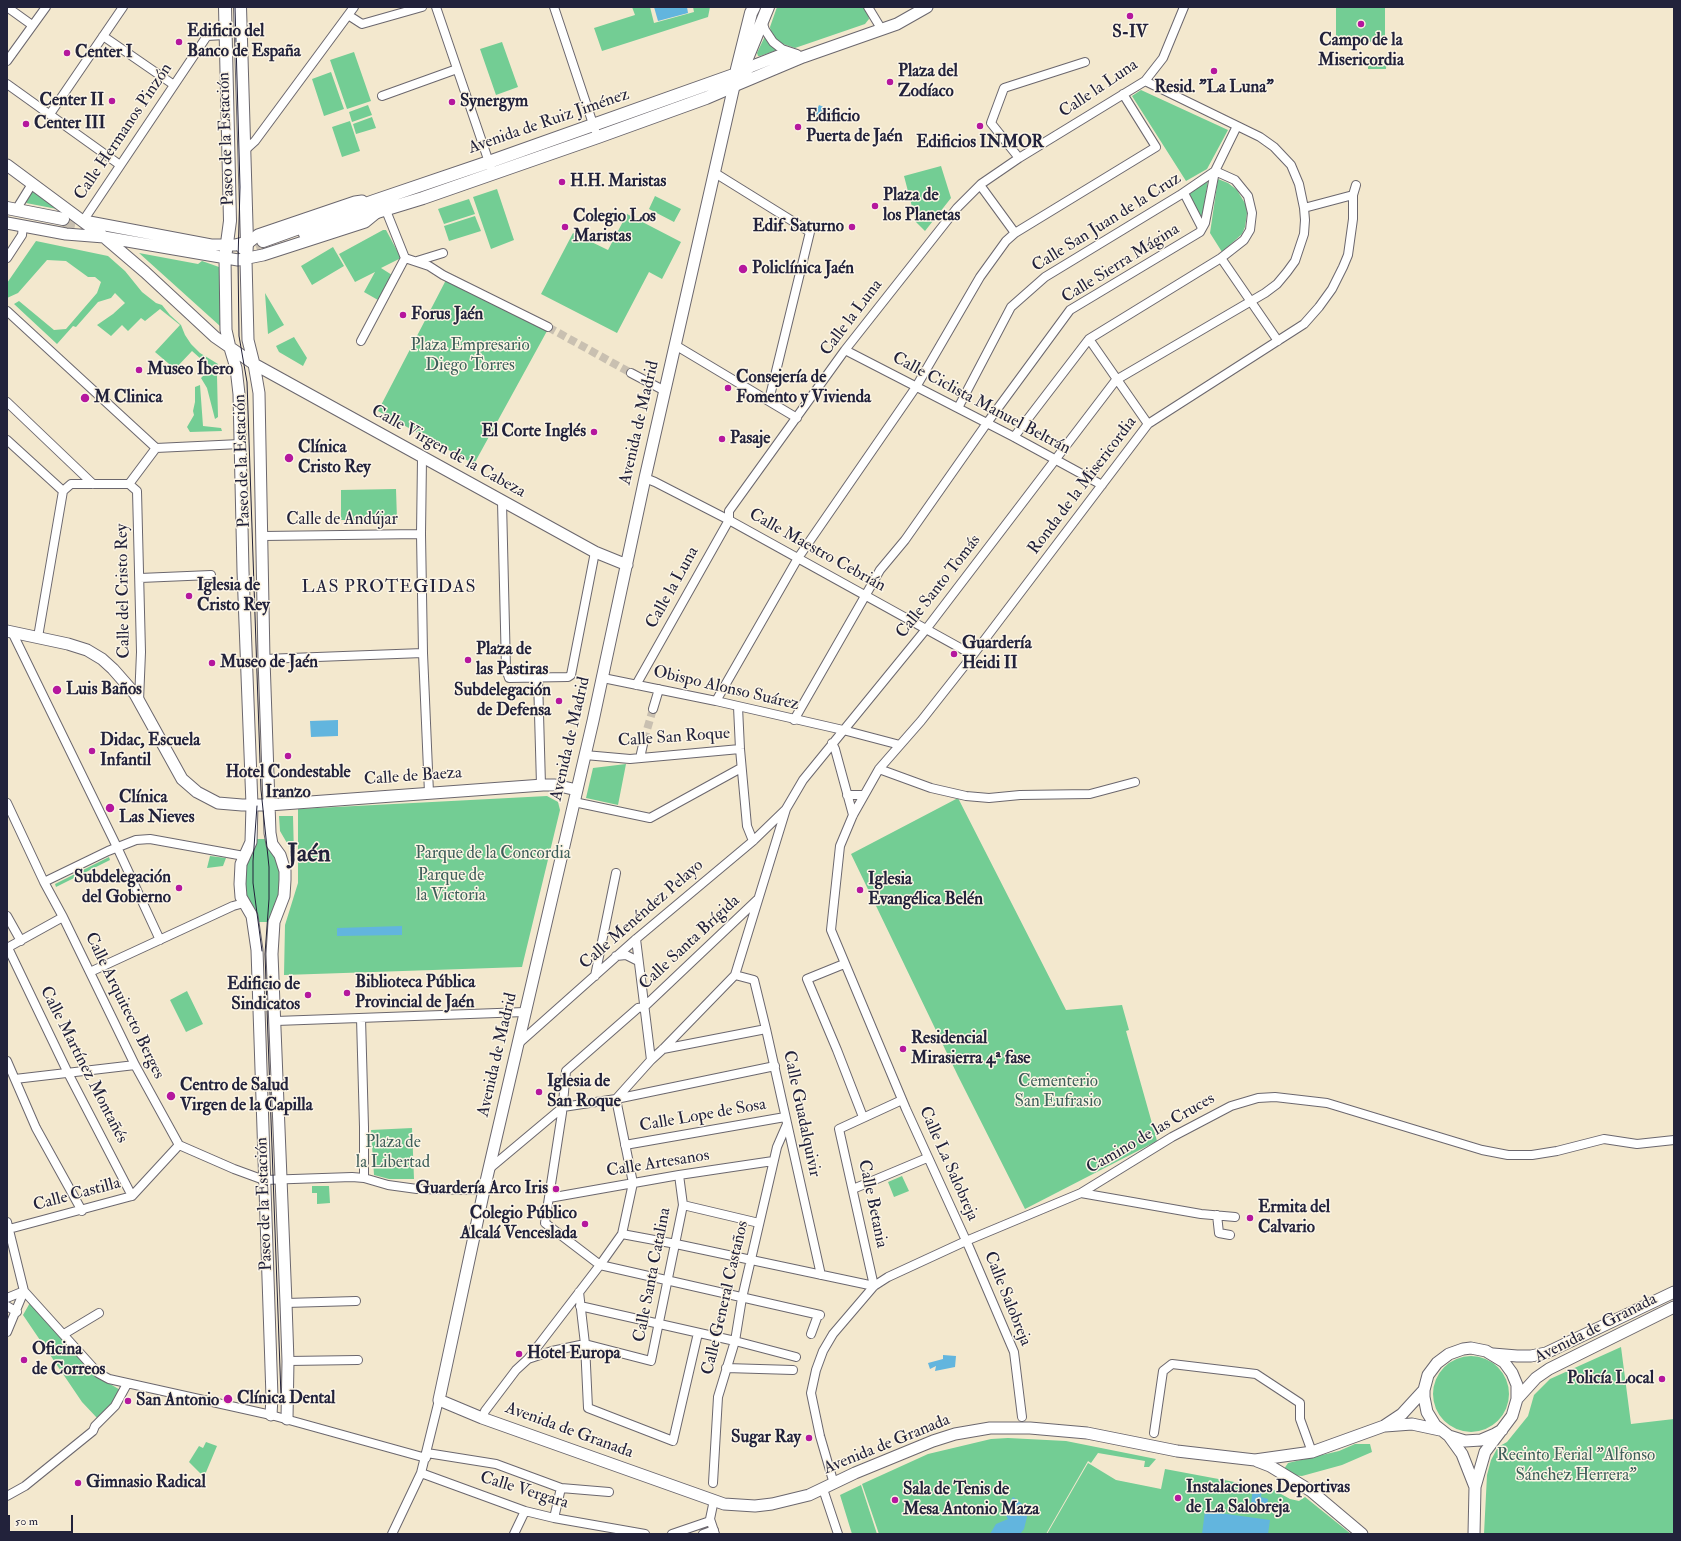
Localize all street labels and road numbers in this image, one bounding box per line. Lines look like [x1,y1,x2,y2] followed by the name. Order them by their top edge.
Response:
[1056,55,1142,123] street label: Calle la Luna
[71,60,177,204] street label: Calle Hermanos Pinzón
[214,72,240,206] street label: Paseo de la Estación
[466,85,632,159] street label: Avenida de Ruiz Jiménez
[1029,169,1185,277] street label: Calle San Juan de la Cruz
[1058,220,1184,308] street label: Calle Sierra Mágina
[817,276,887,360] street label: Calle la Luna
[888,348,1074,460] street label: Calle Ciclista Manuel Beltrán
[616,359,664,487] street label: Avenida de Madrid
[230,394,256,528] street label: Paseo de la Estación
[367,401,529,503] street label: Calle Virgen de la Cabeza
[1024,413,1142,559] street label: Ronda de la Misericordia
[745,505,889,597] street label: Calle Maestro Cebrián
[286,510,398,530] street label: Calle de Andújar
[113,523,135,659] street label: Calle del Cristo Rey
[892,531,986,643] street label: Calle Santo Tomás
[642,543,704,633] street label: Calle la Luna
[651,662,801,716] street label: Obispo Alonso Suárez
[547,675,595,803] street label: Avenida de Madrid
[617,724,731,752] street label: Calle San Roque
[363,763,463,791] street label: Calle de Baeza
[576,856,708,974] street label: Calle Menéndez Pelayo
[636,891,744,995] street label: Calle Santa Brígida
[80,929,168,1083] street label: Calle Arquitecto Berges
[35,983,131,1147] street label: Calle Martínez Montañés
[474,991,522,1119] street label: Avenida de Madrid
[778,1049,824,1179] street label: Calle Guadalquivir
[1083,1089,1219,1179] street label: Camino de las Cruces
[638,1095,768,1137] street label: Calle Lope de Sosa
[914,1104,982,1224] street label: Calle La Salobreja
[252,1137,278,1271] street label: Paseo de la Estación
[605,1146,711,1182] street label: Calle Artesanos
[853,1158,891,1250] street label: Calle Betania
[31,1174,123,1216] street label: Calle Castilla
[630,1206,676,1344] street label: Calle Santa Catalina
[698,1219,754,1377] street label: Calle General Castaños
[979,1249,1035,1349] street label: Calle Salobreja
[1531,1289,1661,1369] street label: Avenida de Granada
[502,1398,636,1464] street label: Avenida de Granada
[821,1410,953,1480] street label: Avenida de Granada
[477,1468,571,1514] street label: Calle Vergara

